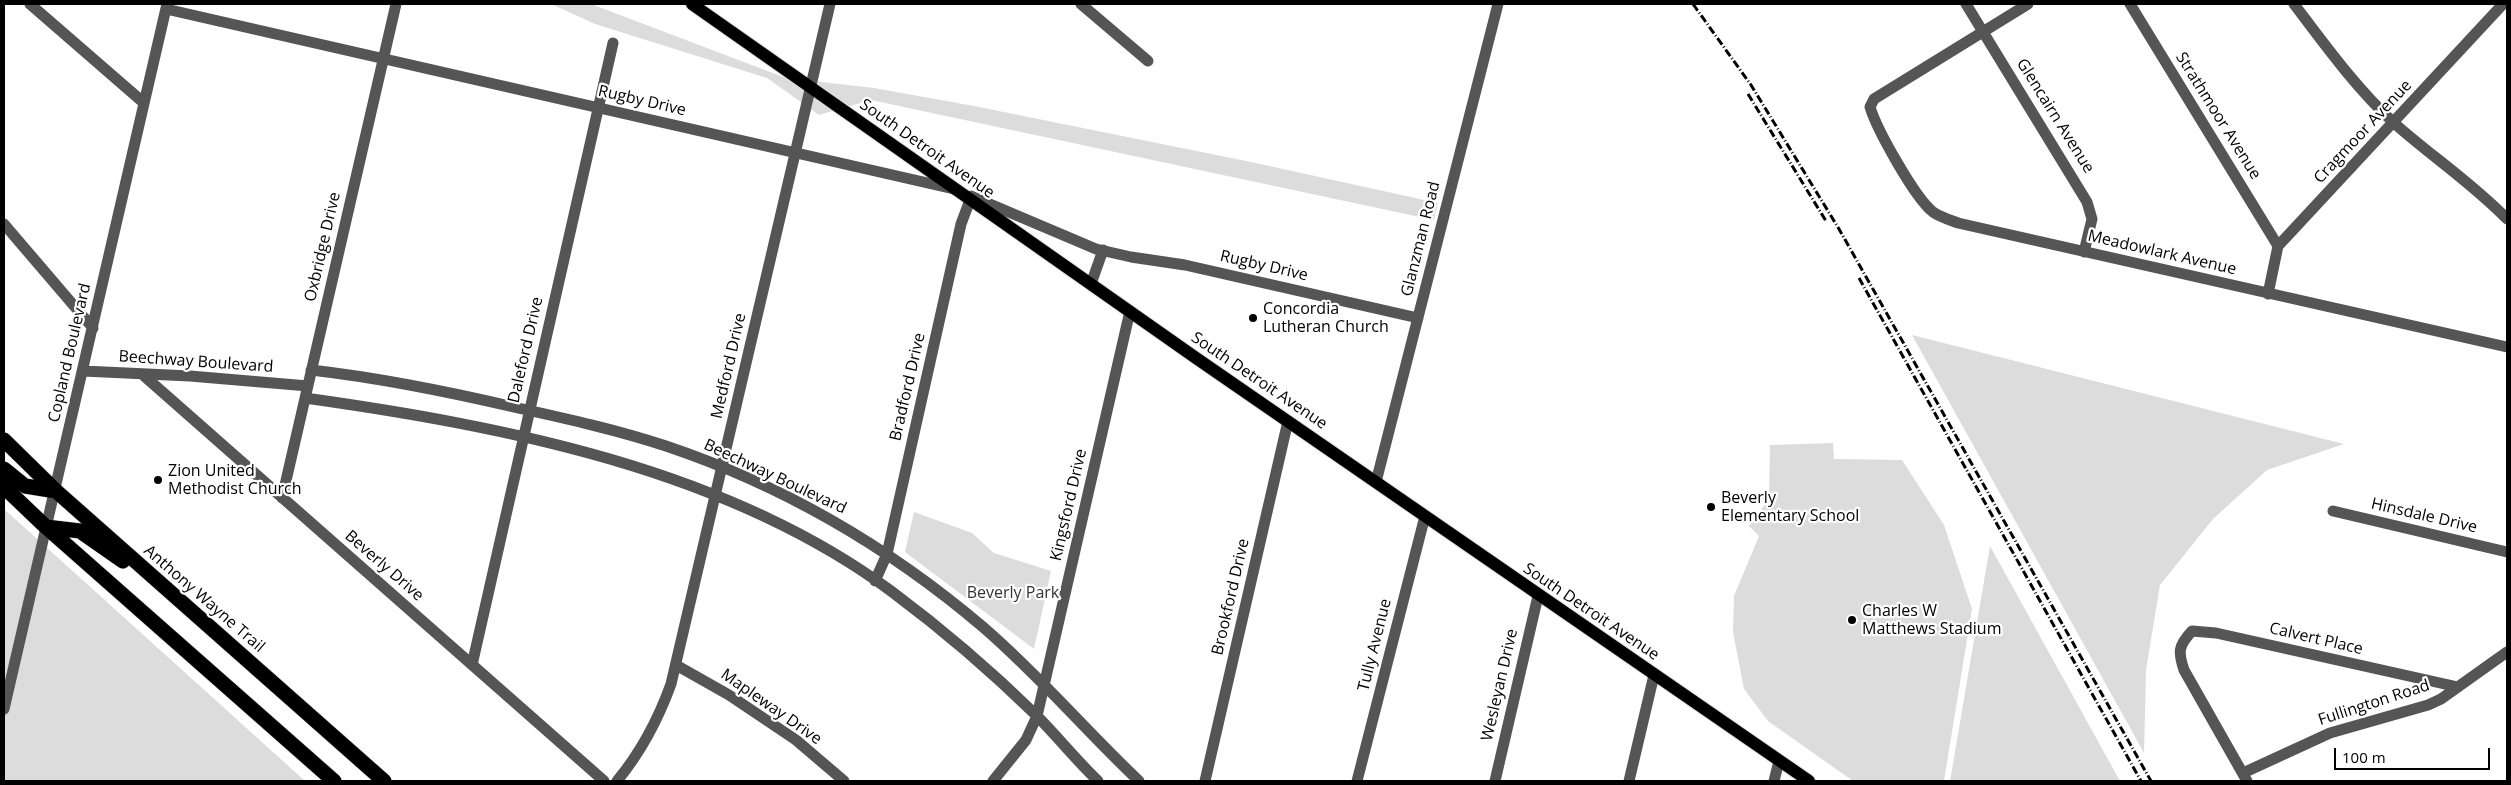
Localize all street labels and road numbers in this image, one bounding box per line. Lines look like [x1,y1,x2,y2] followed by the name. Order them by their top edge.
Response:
[2171,49,2265,183] street label: Strathmoor Avenue
[2012,55,2098,177] street label: Glencairn Avenue
[2310,76,2416,188] street label: Cragmoor Avenue
[596,82,688,120] street label: Rugby Drive
[856,95,998,203] street label: South Detroit Avenue
[1397,180,1445,298] street label: Glanzman Road
[301,190,345,304] street label: Oxbridge Drive
[2086,227,2238,279] street label: Meadowlark Avenue
[1218,247,1310,285] street label: Rugby Drive
[45,282,95,424] street label: Copland Boulevard
[504,295,548,405] street label: Daleford Drive
[708,311,750,421] street label: Medford Drive
[1187,328,1331,434] street label: South Detroit Avenue
[886,331,930,443] street label: Bradford Drive
[118,347,274,377] street label: Beechway Boulevard
[701,435,849,519] street label: Beechway Boulevard
[1047,447,1091,563] street label: Kingsford Drive
[2369,494,2479,538] street label: Hinsdale Drive
[341,527,427,605] street label: Beverly Drive
[1208,537,1254,657] street label: Brookford Drive
[140,541,268,657] street label: Anthony Wayne Trail
[1519,559,1663,665] street label: South Detroit Avenue
[1354,597,1396,693] street label: Tully Avenue
[2267,619,2365,659] street label: Calvert Place
[1478,627,1522,743] street label: Wesleyan Drive
[717,665,825,749] street label: Mapleway Drive
[2316,676,2432,730] street label: Fullington Road

